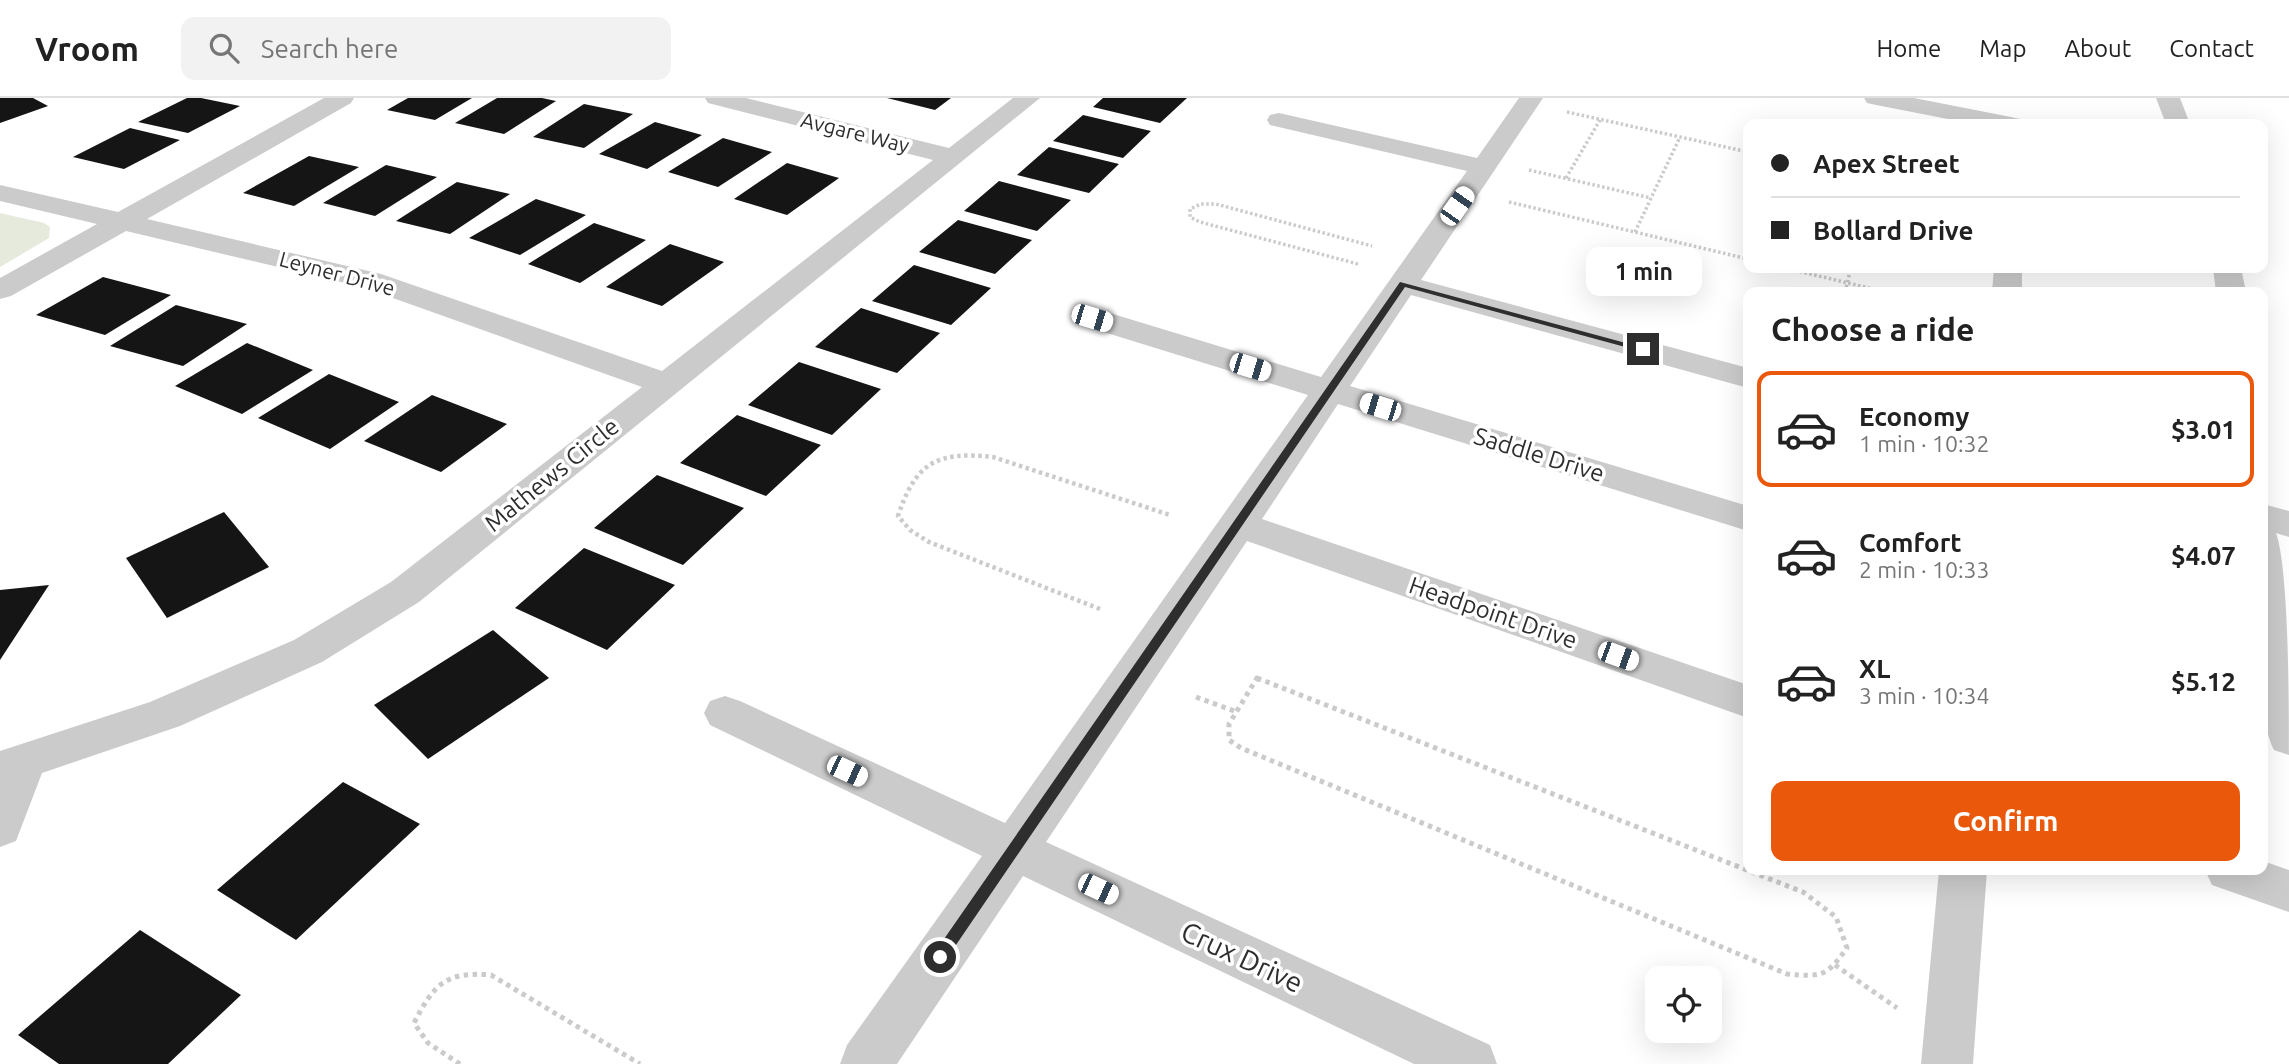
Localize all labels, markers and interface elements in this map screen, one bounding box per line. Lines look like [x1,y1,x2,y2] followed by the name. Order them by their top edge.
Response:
[181,17,671,80] search box
[205,29,243,67] icon: search
[35,30,139,67] text: Vroom
[261,34,398,63] text: Search here
[1876,35,1941,62] text: Home
[1979,35,2026,62] text: Map
[2064,35,2131,62] text: About
[2169,35,2254,62] text: Contact
[799,107,912,157] street label: Avgare Way
[1813,149,1960,178] text: Apex Street
[1437,183,1478,229] car
[1813,216,1973,245] text: Bollard Drive
[277,246,398,300] street label: Leyner Drive
[1585,247,1701,296] callout: 1 min
[1615,259,1673,284] text: 1 min
[1069,302,1116,334] car
[1771,311,1974,347] text: Choose a ride
[1627,333,1659,365] route end
[1227,351,1274,383] car
[1357,391,1404,423] car
[1775,398,1838,461] icon: car
[1859,402,1969,431] text: Economy
[479,412,624,537] street label: Mathews Circle
[2171,415,2236,444] text: $3.01
[1471,422,1608,487] street label: Saddle Drive
[1859,431,1990,456] text: 1 min · 10:32
[1775,524,1838,587] icon: car
[1859,528,1962,557] text: Comfort
[2171,541,2236,570] text: $4.07
[1859,557,1990,582] text: 2 min · 10:33
[1406,571,1581,654] street label: Headpoint Drive
[1595,639,1642,673] car
[1775,650,1838,713] icon: car
[1859,654,1890,683] text: XL
[2171,667,2236,696] text: $5.12
[1859,683,1990,708] text: 3 min · 10:34
[824,753,871,789] car
[1771,781,2240,861] button: Confirm
[1075,871,1122,907] car
[1177,915,1308,998] street label: Crux Drive
[924,941,956,973] route start
[1645,966,1722,1043] map controls
[1645,966,1722,1043] button: locate

